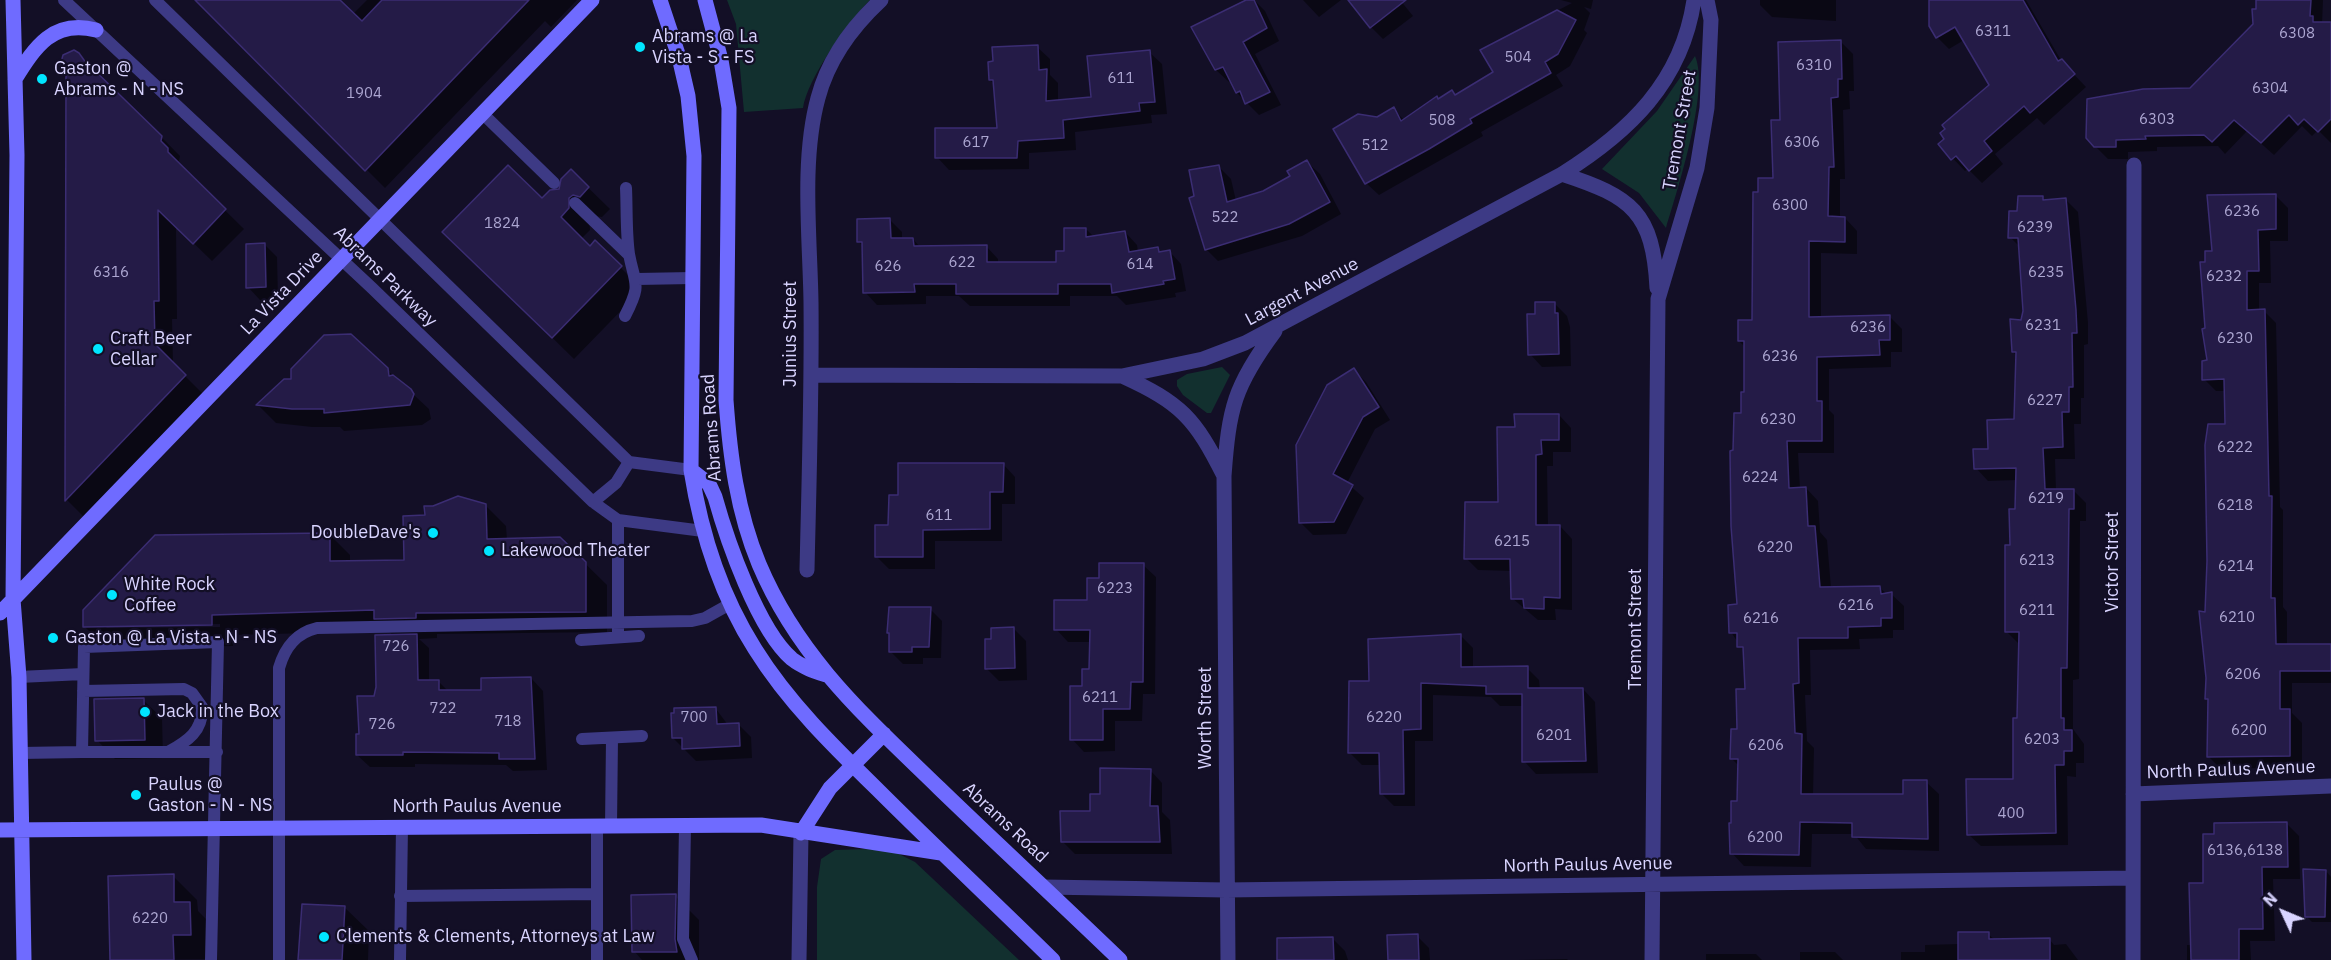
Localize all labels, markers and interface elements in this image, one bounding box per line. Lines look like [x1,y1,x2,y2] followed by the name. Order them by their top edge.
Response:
[1975,23,2011,41] house number: 6311
[2279,25,2315,43] house number: 6308
[652,26,758,68] place label: Abrams @ La Vista - S - FS
[633,40,647,54] marker: Abrams @ La Vista - S - FS
[1505,49,1531,67] house number: 504
[1796,57,1832,75] house number: 6310
[54,58,184,100] place label: Gaston @ Abrams - N - NS
[1659,68,1701,192] street label: Tremont Street
[1108,70,1134,88] house number: 611
[35,72,49,86] marker: Gaston @ Abrams - N - NS
[2252,80,2288,98] house number: 6304
[346,85,382,103] house number: 1904
[2139,111,2175,129] house number: 6303
[1429,112,1455,130] house number: 508
[963,134,989,152] house number: 617
[1784,134,1820,152] house number: 6306
[1362,137,1388,155] house number: 512
[1772,197,1808,215] house number: 6300
[2224,203,2260,221] house number: 6236
[1212,209,1238,227] house number: 522
[484,215,520,233] house number: 1824
[2017,219,2053,237] house number: 6239
[329,222,441,332] street label: Abrams Parkway
[236,246,328,340] street label: La Vista Drive
[1242,253,1362,331] street label: Largent Avenue
[949,254,975,272] house number: 622
[1127,256,1153,274] house number: 614
[875,258,901,276] house number: 626
[93,264,129,282] house number: 6316
[2028,264,2064,282] house number: 6235
[2206,268,2242,286] house number: 6232
[780,281,802,387] street label: Junius Street
[2025,317,2061,335] house number: 6231
[1850,319,1886,337] house number: 6236
[110,328,192,370] place label: Craft Beer Cellar
[2217,330,2253,348] house number: 6230
[91,342,105,356] marker: Craft Beer Cellar
[1762,348,1798,366] house number: 6236
[697,373,727,483] street label: Abrams Road
[2027,392,2063,410] house number: 6227
[1760,411,1796,429] house number: 6230
[2217,439,2253,457] house number: 6222
[1742,469,1778,487] house number: 6224
[2028,490,2064,508] house number: 6219
[2217,497,2253,515] house number: 6218
[926,507,952,525] house number: 611
[2102,511,2124,613] street label: Victor Street
[310,522,421,544] place label: DoubleDave's
[426,526,440,540] marker: DoubleDave's
[1494,533,1530,551] house number: 6215
[1757,539,1793,557] house number: 6220
[501,540,650,562] place label: Lakewood Theater
[482,544,496,558] marker: Lakewood Theater
[2019,552,2055,570] house number: 6213
[2218,558,2254,576] house number: 6214
[1625,568,1647,690] street label: Tremont Street
[124,574,215,616] place label: White Rock Coffee
[1097,580,1133,598] house number: 6223
[105,588,119,602] marker: White Rock Coffee
[1838,597,1874,615] house number: 6216
[2019,602,2055,620] house number: 6211
[2219,609,2255,627] house number: 6210
[1743,610,1779,628] house number: 6216
[65,627,277,649] place label: Gaston @ La Vista - N - NS
[46,631,60,645] marker: Gaston @ La Vista - N - NS
[383,638,409,656] house number: 726
[2225,666,2261,684] house number: 6206
[1195,667,1217,769] street label: Worth Street
[1082,689,1118,707] house number: 6211
[430,700,456,718] house number: 722
[157,701,279,723] place label: Jack in the Box
[138,705,152,719] marker: Jack in the Box
[681,709,707,727] house number: 700
[1366,709,1402,727] house number: 6220
[495,713,521,731] house number: 718
[369,716,395,734] house number: 726
[2231,722,2267,740] house number: 6200
[1536,727,1572,745] house number: 6201
[2024,731,2060,749] house number: 6203
[1748,737,1784,755] house number: 6206
[2146,756,2316,784] street label: North Paulus Avenue
[148,774,273,816] place label: Paulus @ Gaston - N - NS
[958,778,1052,868] street label: Abrams Road
[129,788,143,802] marker: Paulus @ Gaston - N - NS
[392,796,562,818] street label: North Paulus Avenue
[1998,805,2024,823] house number: 400
[1747,829,1783,847] house number: 6200
[2207,842,2283,860] house number: 6136,6138
[1503,853,1673,877] street label: North Paulus Avenue
[2253,882,2313,942] north arrow
[2259,888,2281,911] text: N
[132,910,168,928] house number: 6220
[336,926,655,948] place label: Clements & Clements, Attorneys at Law
[317,930,331,944] marker: Clements & Clements, Attorneys at Law

